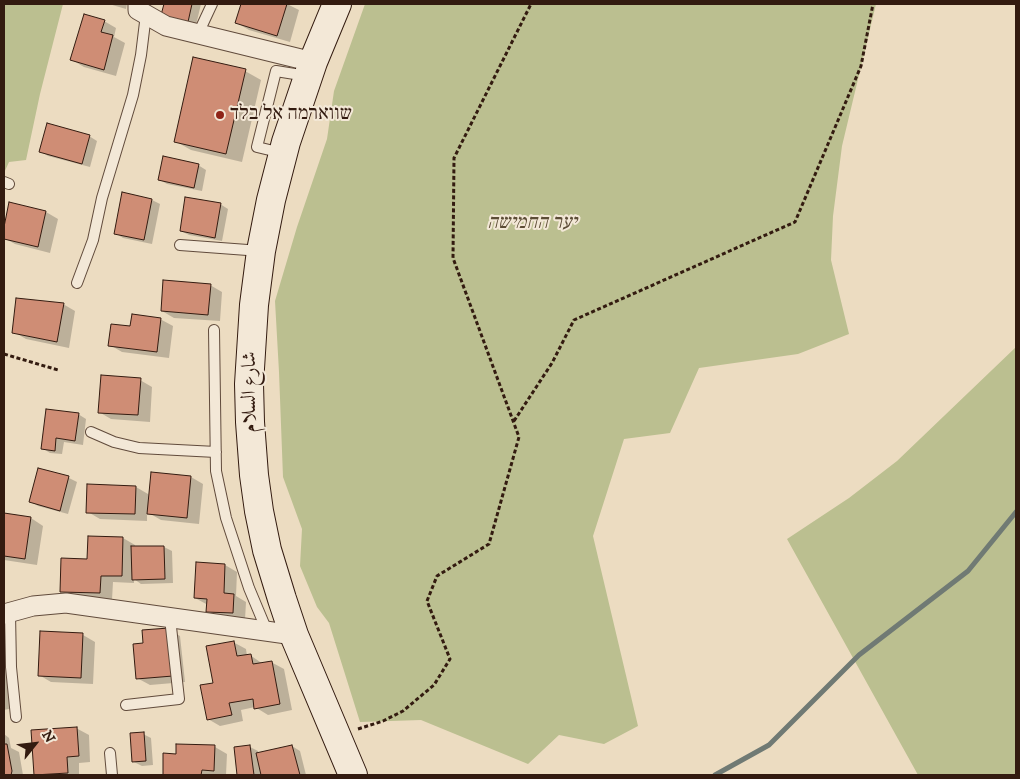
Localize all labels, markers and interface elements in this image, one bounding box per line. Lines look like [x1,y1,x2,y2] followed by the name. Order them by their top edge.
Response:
[230,103,352,127] place label: שווארמה אל בלד
[214,109,226,121] marker: שווארמה אל בלד
[487,212,577,236] park label: יער החמישה
[239,351,263,433] street label: شارع السلام
[10,719,60,769] north arrow
[37,727,59,746] text: N

